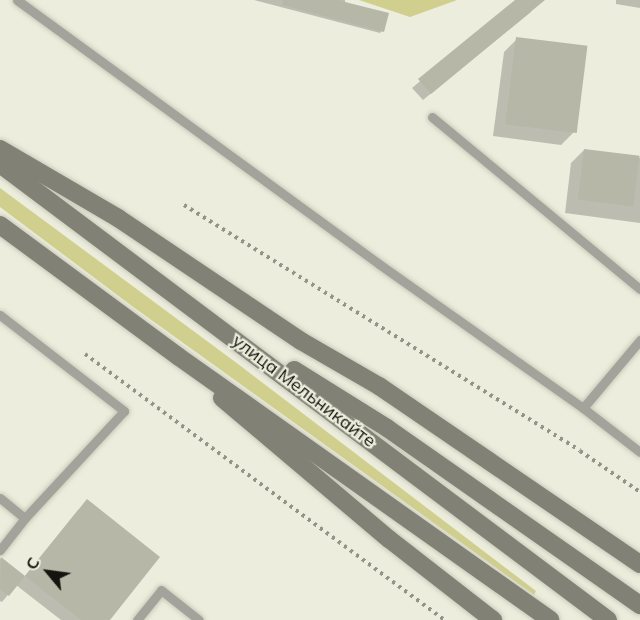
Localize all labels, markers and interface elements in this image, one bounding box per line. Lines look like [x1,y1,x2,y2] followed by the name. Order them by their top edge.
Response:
[228,330,380,452] street label: улица Мельникайте
[18,542,78,602] north arrow
[21,554,44,573] text: С

